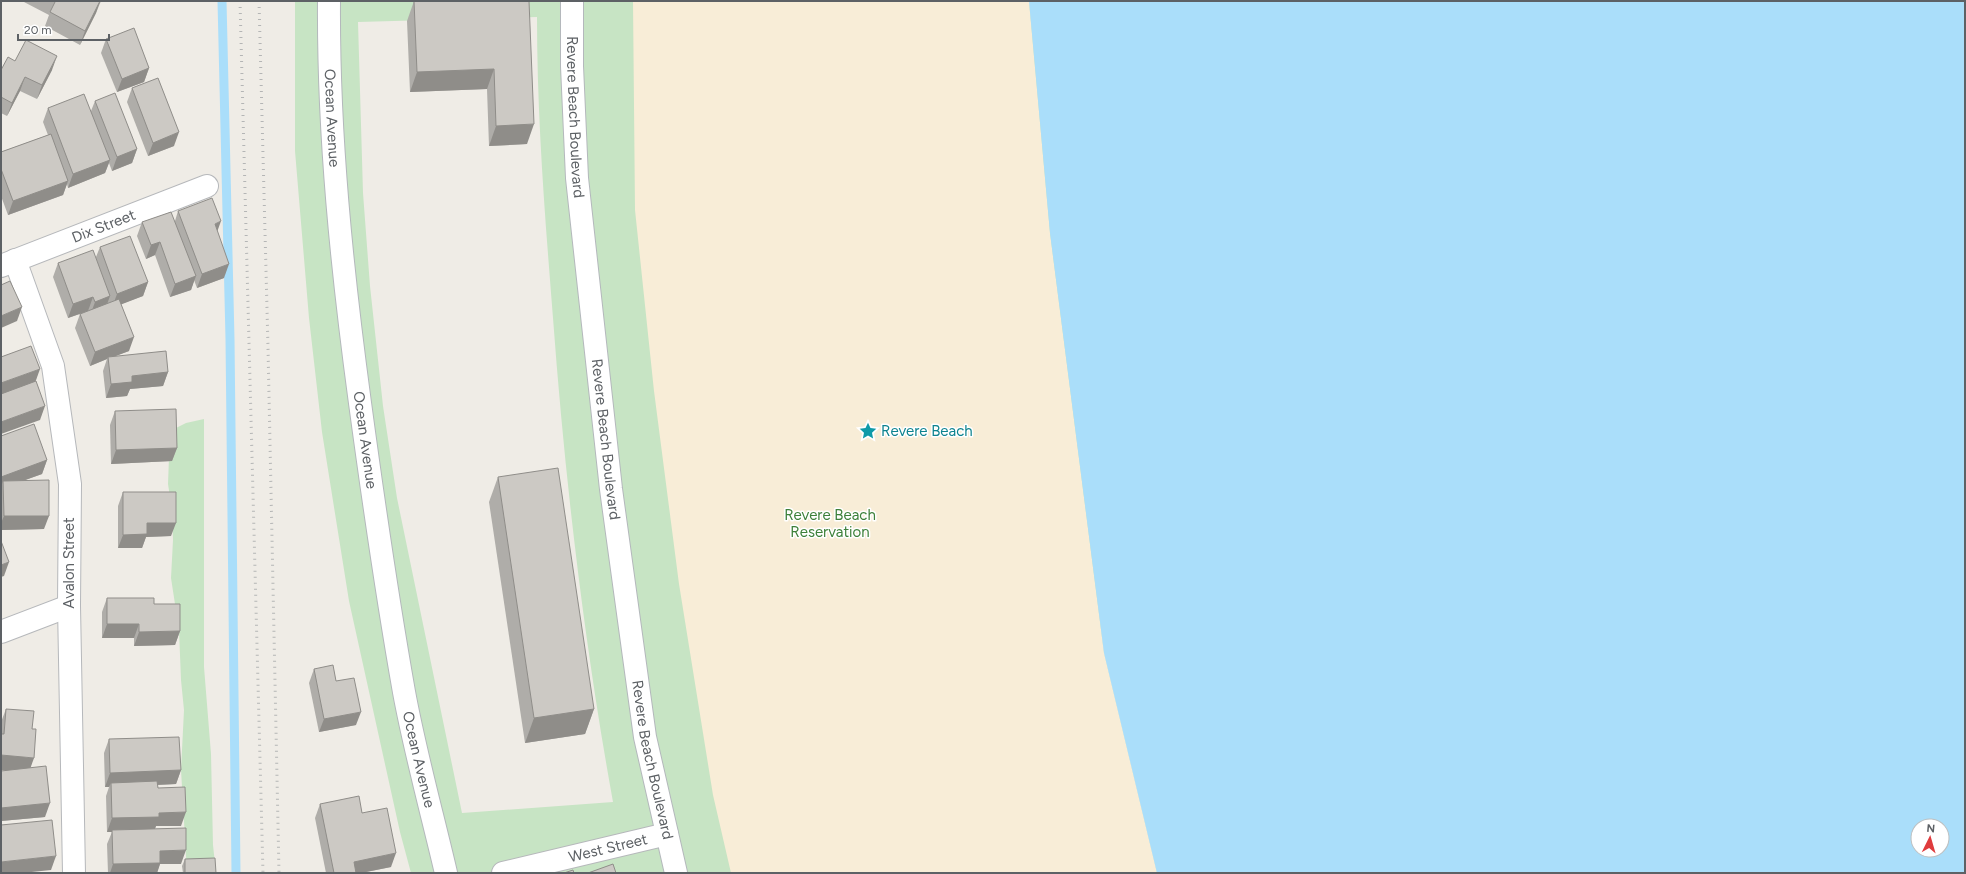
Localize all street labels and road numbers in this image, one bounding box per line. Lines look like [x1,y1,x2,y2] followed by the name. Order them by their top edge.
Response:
[563,36,588,199] street label: Revere Beach Boulevard
[321,68,344,168] street label: Ocean Avenue
[69,206,138,247] street label: Dix Street
[588,358,624,521] street label: Revere Beach Boulevard
[350,390,381,490] street label: Ocean Avenue
[60,517,78,609] street label: Avalon Street
[628,679,677,841] street label: Revere Beach Boulevard
[399,710,439,810] street label: Ocean Avenue
[567,830,650,866] street label: West Street

